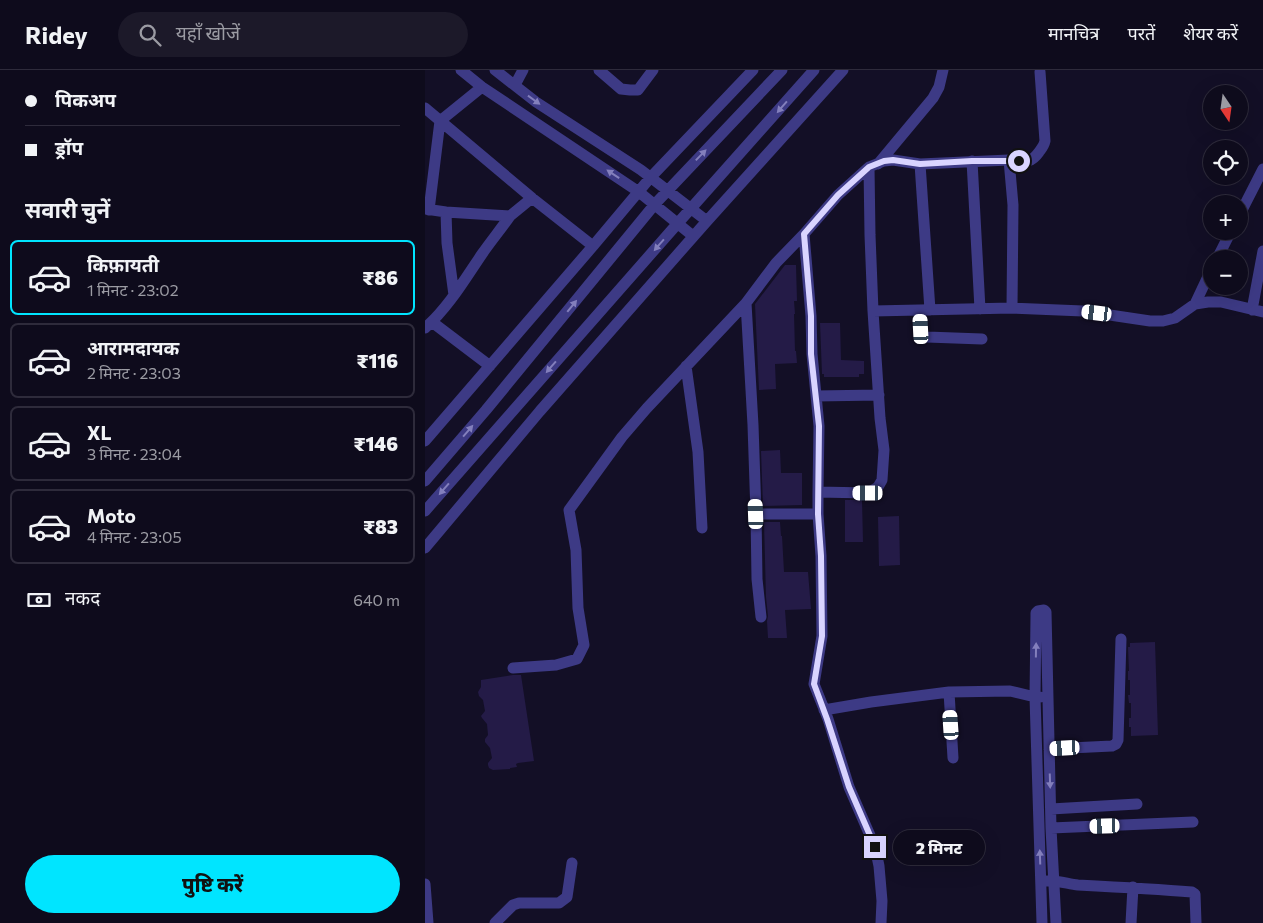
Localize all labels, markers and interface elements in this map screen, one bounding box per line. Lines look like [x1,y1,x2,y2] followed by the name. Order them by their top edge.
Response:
[118,12,468,57] search box
[25,20,88,49] text: Ridey
[136,21,164,49] icon: search
[176,21,240,44] text: यहाँ खोजें
[1048,22,1099,44] text: मानचित्र
[1127,22,1155,44] text: परतें
[1183,22,1238,44] text: शेयर करें
[1203,85,1247,130] north arrow
[1203,85,1248,295] map controls
[55,88,116,111] text: पिकअप
[527,94,540,105] one-way arrow
[776,100,788,112] one-way arrow
[55,136,83,159] text: ड्रॉप
[1203,140,1248,185] button: locate
[695,150,707,162] one-way arrow
[1008,150,1030,172] route start
[606,170,620,179] one-way arrow
[1203,195,1248,240] button: +
[25,196,110,223] text: सवारी चुनें
[653,239,664,252] one-way arrow
[1203,250,1248,295] button: −
[87,253,159,276] text: किफ़ायती
[27,255,72,300] icon: car
[362,266,398,289] text: ₹86
[87,280,179,299] text: 1 मिनट · 23:02
[566,300,577,313] one-way arrow
[1081,304,1112,322] car
[912,314,929,344] car
[87,336,179,359] text: आरामदायक
[27,338,72,383] icon: car
[356,349,398,372] text: ₹116
[545,361,557,373] one-way arrow
[87,363,181,382] text: 2 मिनट · 23:03
[27,421,72,466] icon: car
[87,421,112,444] text: XL
[463,425,474,438] one-way arrow
[353,432,398,455] text: ₹146
[87,444,182,463] text: 3 मिनट · 23:04
[438,483,450,495] one-way arrow
[853,486,883,501] car
[747,499,764,529] car
[27,504,72,549] icon: car
[87,504,136,527] text: Moto
[363,515,398,538] text: ₹83
[87,527,182,546] text: 4 मिनट · 23:05
[25,586,53,614] icon: cash
[65,586,100,609] text: नकद
[353,590,400,609] text: 640 m
[1032,641,1040,657] one-way arrow
[942,710,959,740] car
[1049,740,1080,756] car
[1046,773,1054,789] one-way arrow
[1089,818,1120,834] car
[893,830,985,864] callout: 2 मिनट
[864,836,886,858] route end
[916,838,962,857] text: 2 मिनट
[1035,849,1043,865] one-way arrow
[25,855,400,913] button: पुष्टि करें

